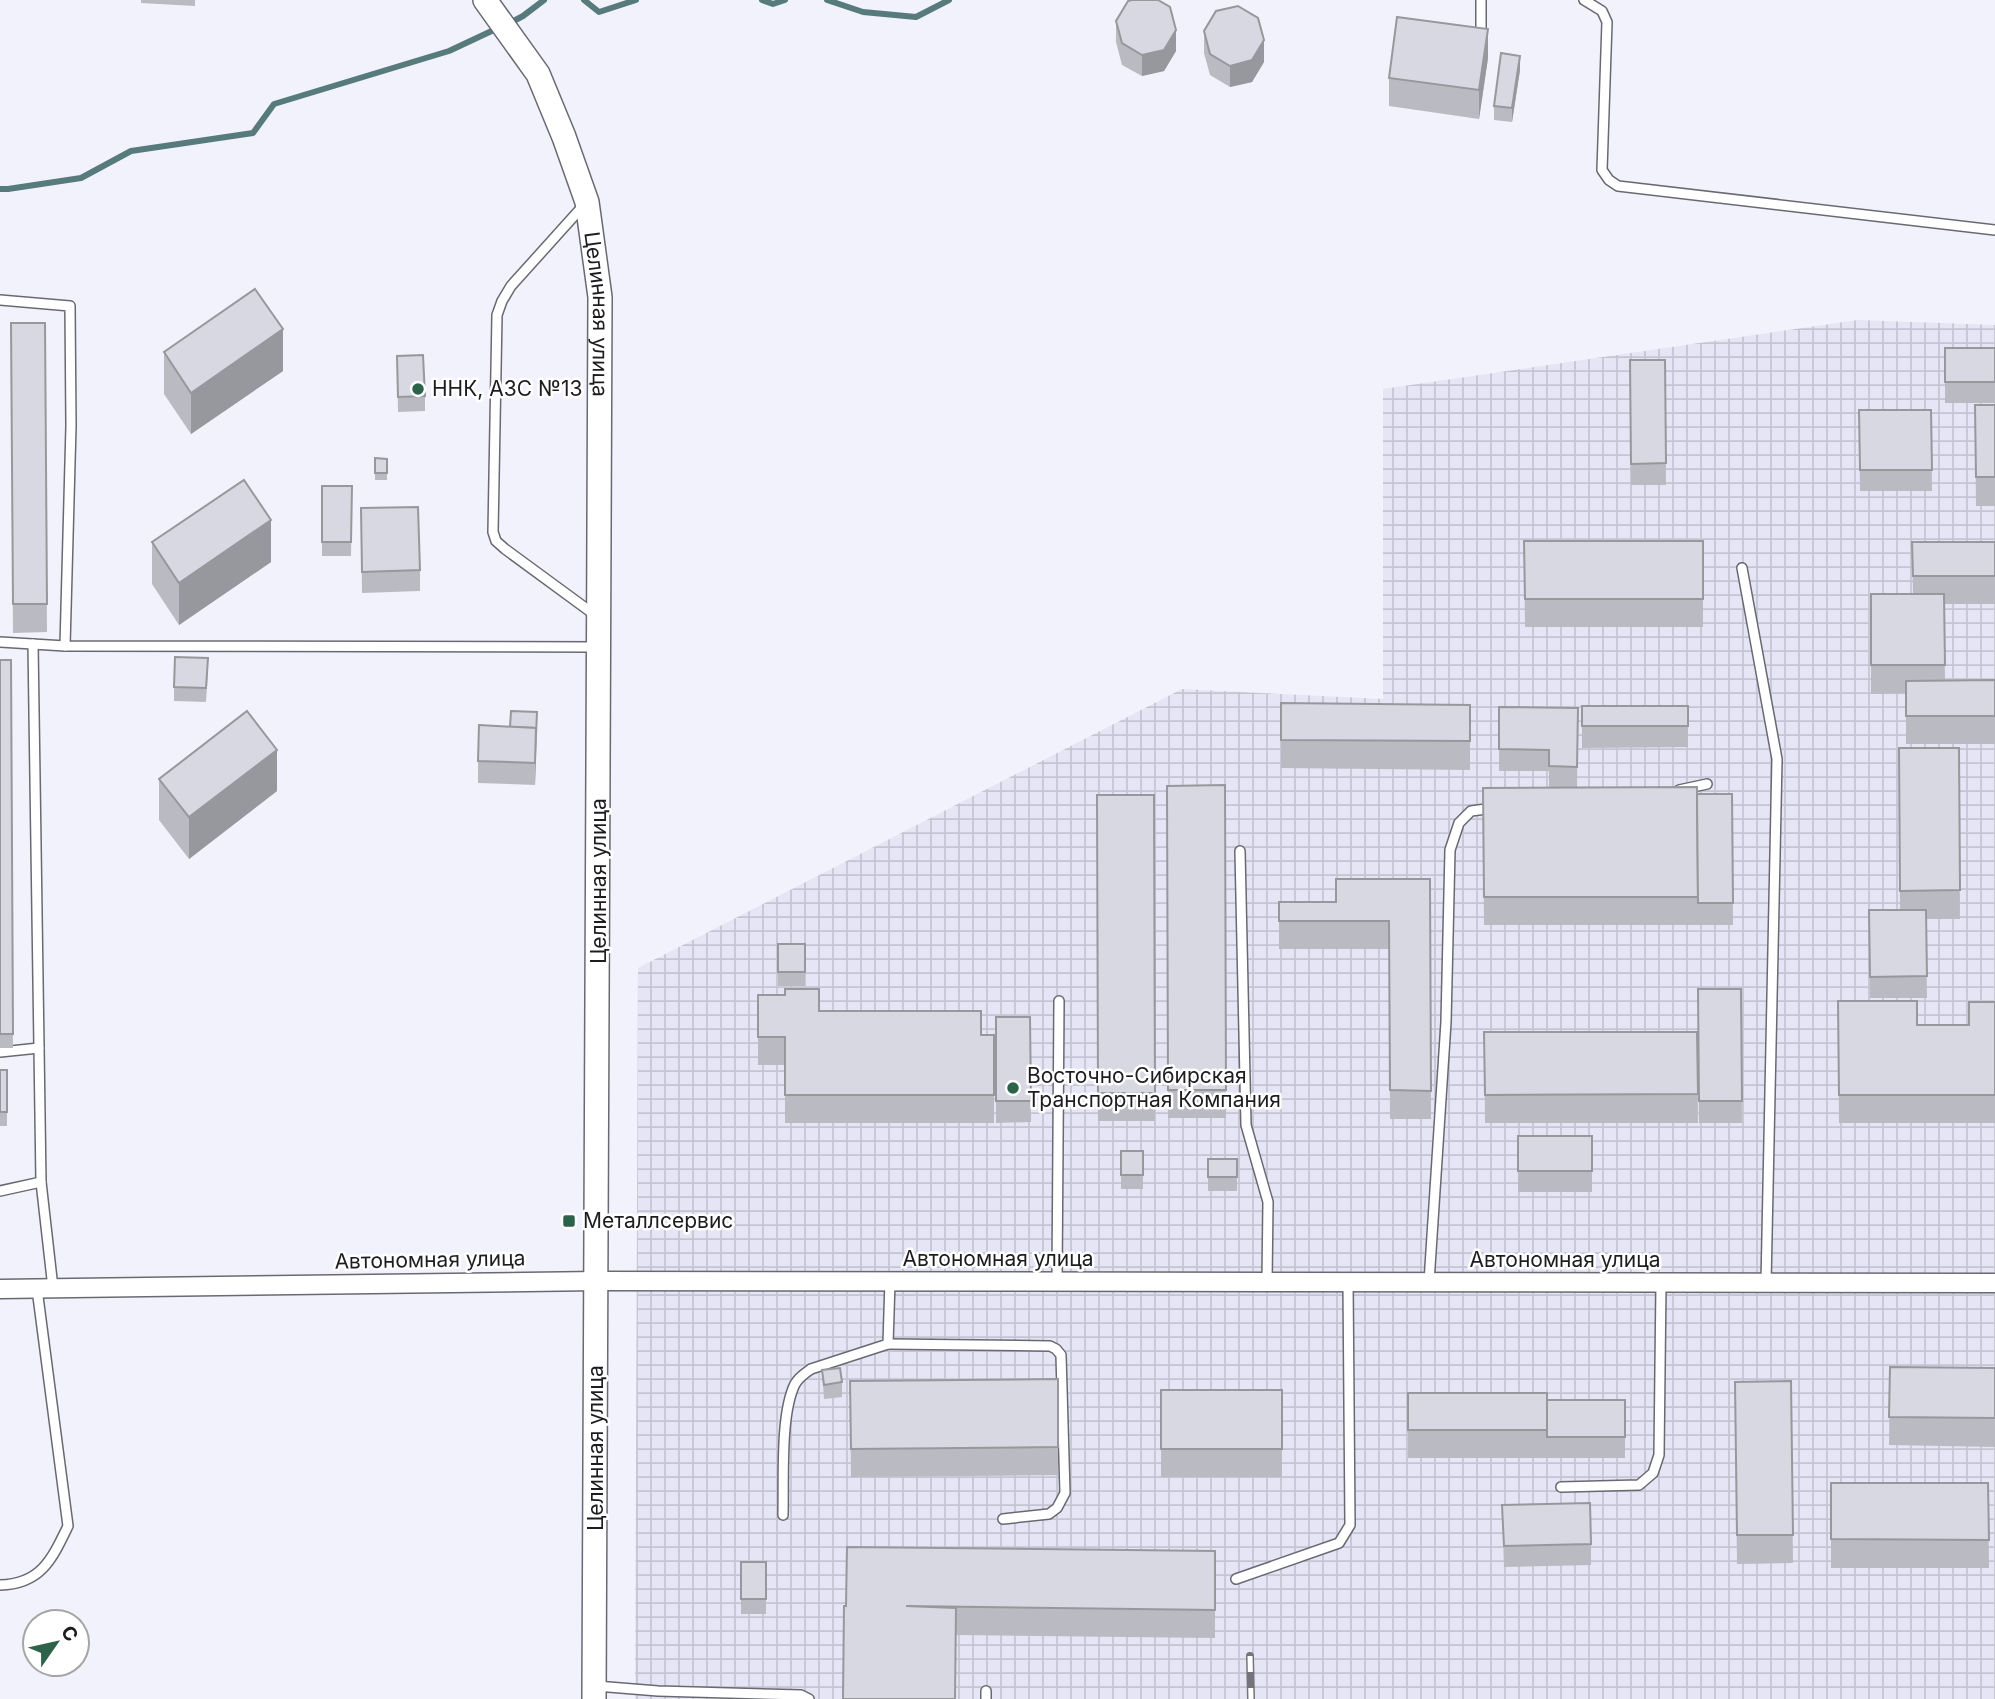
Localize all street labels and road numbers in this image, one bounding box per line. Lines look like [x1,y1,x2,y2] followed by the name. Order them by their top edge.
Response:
[579,230,613,397] street label: Целинная улица
[586,798,611,964] street label: Целинная улица
[334,1245,526,1274] street label: Автономная улица
[903,1246,1094,1271] street label: Автономная улица
[1470,1247,1661,1272] street label: Автономная улица
[583,1365,608,1531] street label: Целинная улица

